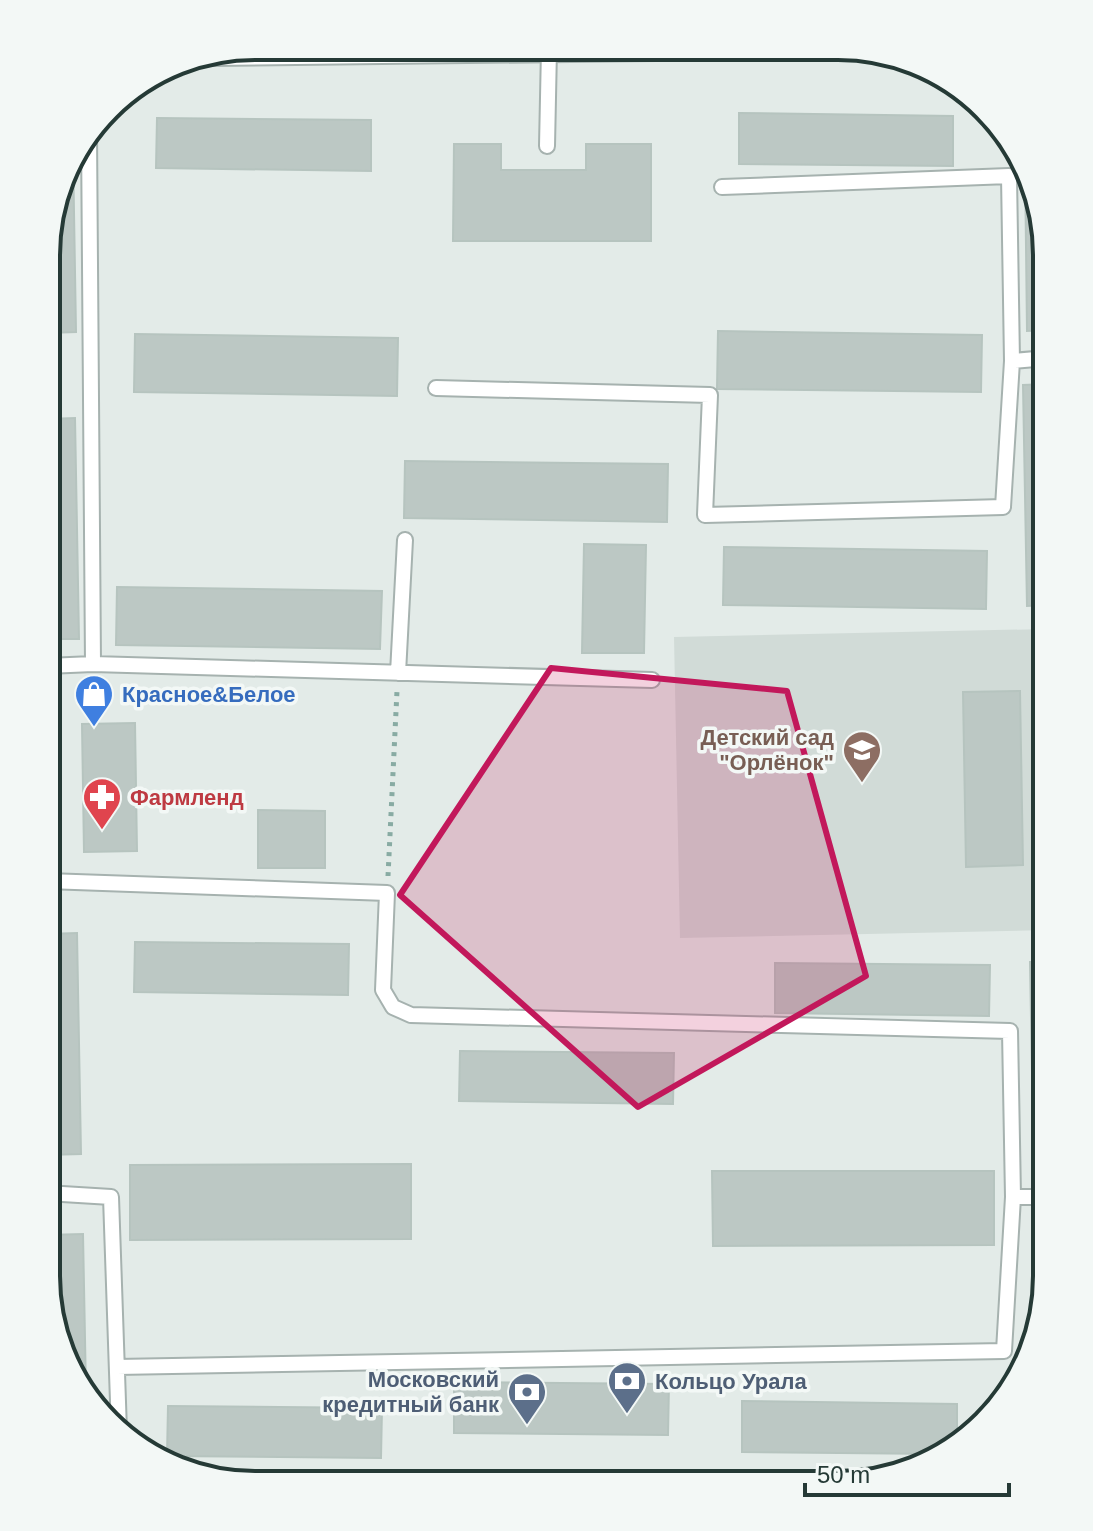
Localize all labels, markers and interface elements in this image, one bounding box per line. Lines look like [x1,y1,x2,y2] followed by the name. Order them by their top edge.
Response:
[73,673,115,728] shop icon: Красное&Белое
[122,682,296,707] place label: Красное&Белое
[701,725,834,775] place label: Детский сад "Орлёнок"
[841,729,883,784] school or university icon: Детский сад "Орлёнок"
[81,776,123,831] pharmacy icon: Фармленд
[130,785,244,810] place label: Фармленд
[606,1360,648,1415] bank icon: Кольцо Урала
[322,1367,500,1417] place label: Московский кредитный банк
[655,1369,807,1394] place label: Кольцо Урала
[506,1371,548,1426] bank icon: Московский кредитный банк
[805,1447,1009,1497] scale bar
[817,1461,870,1488] text: 50 m

